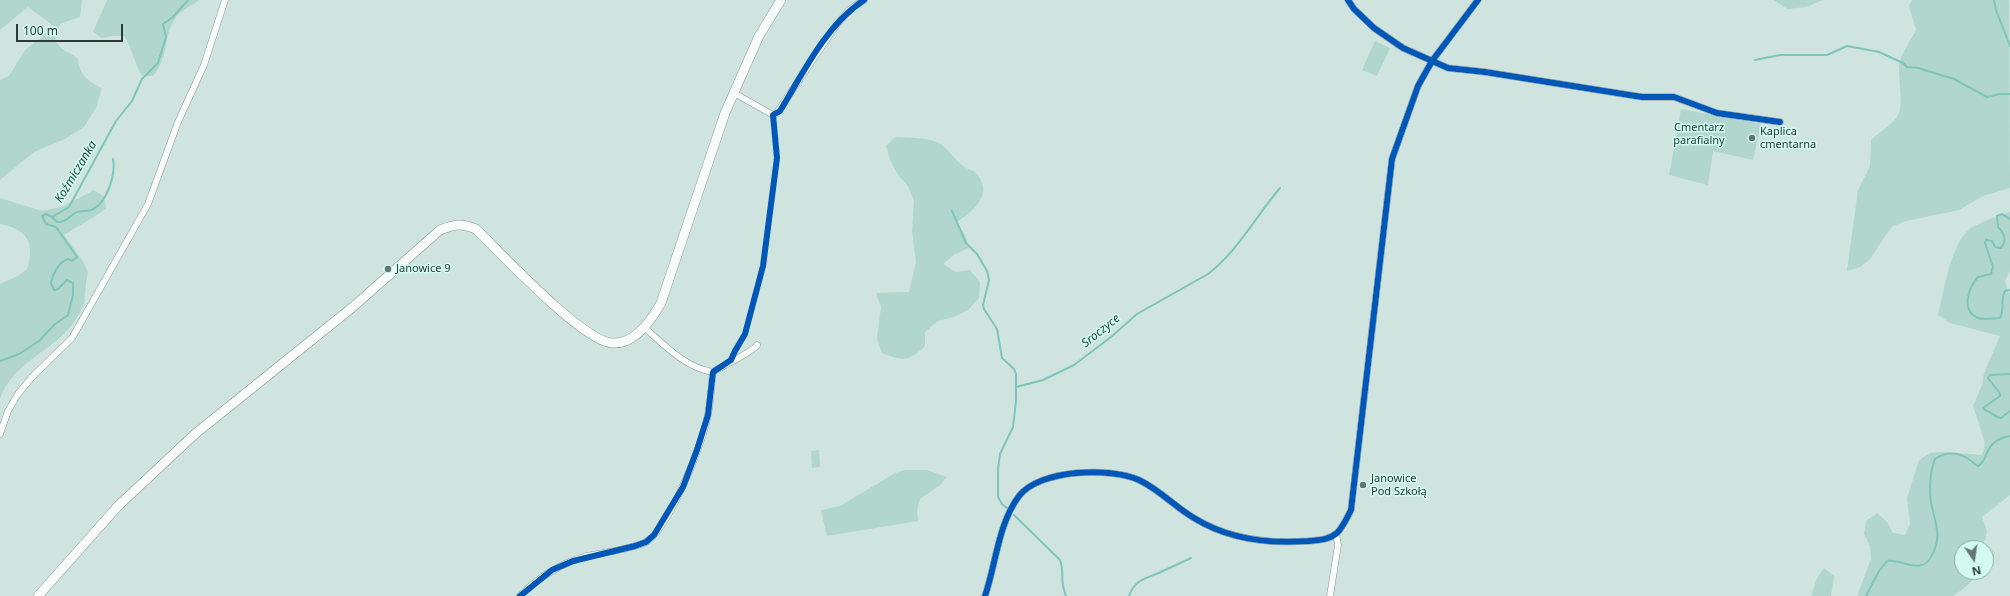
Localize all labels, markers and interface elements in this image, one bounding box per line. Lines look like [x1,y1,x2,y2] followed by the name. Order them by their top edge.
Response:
[18,16,125,42] scale bar
[23,22,58,39] text: 100 m
[1673,121,1725,147] park label: Cmentarz parafialny
[1760,125,1816,151] place label: Kaplica cmentarna
[1747,133,1757,143] marker: Kaplica cmentarna
[52,138,100,206] water label: Koźmiczanka
[396,262,451,276] place label: Janowice 9
[383,264,393,274] marker: Janowice 9
[1079,311,1123,351] water label: Sroczyce
[1371,472,1427,498] place label: Janowice Pod Szkołą
[1358,480,1368,490] marker: Janowice Pod Szkołą
[1954,540,1994,580] north arrow
[1971,563,1983,580] text: N

